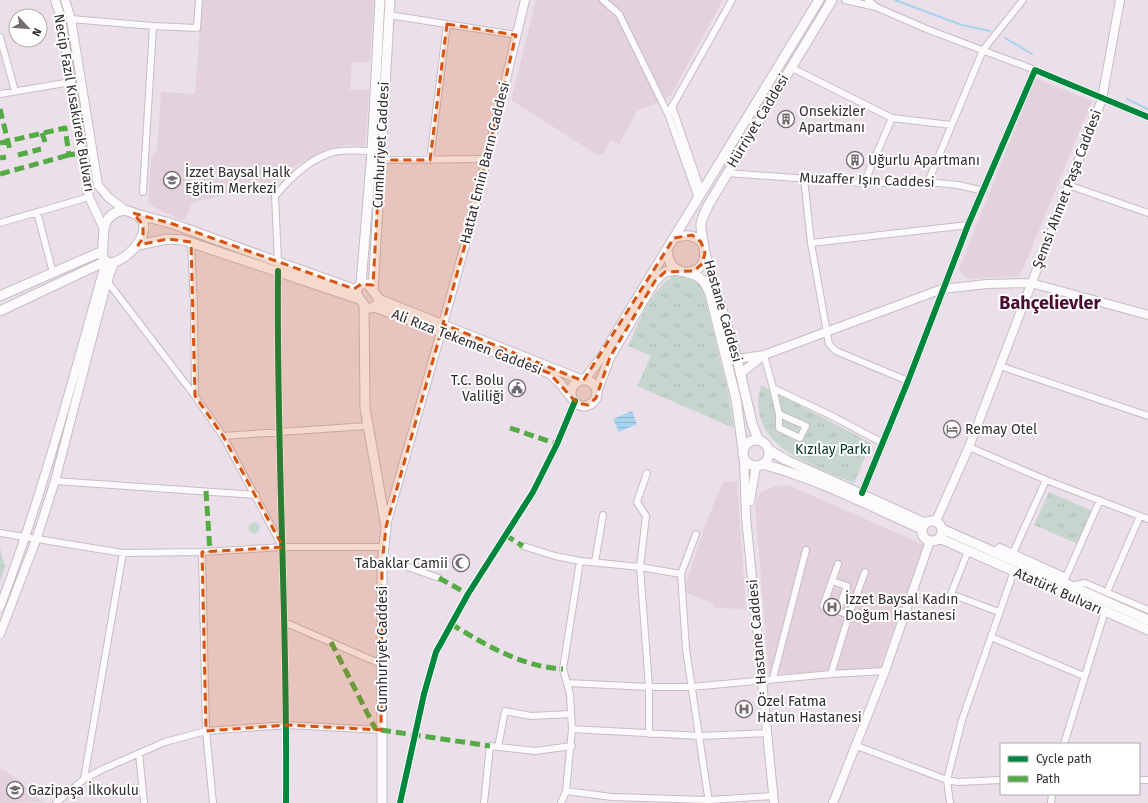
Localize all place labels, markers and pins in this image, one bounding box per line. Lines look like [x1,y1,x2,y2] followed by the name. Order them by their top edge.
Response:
[799,103,866,136] place label: Onsekizler Apartmanı
[776,109,796,129] building icon: Onsekizler Apartmanı
[845,150,865,170] building icon: Uğurlu Apartmanı
[868,152,980,169] place label: Uğurlu Apartmanı
[185,163,291,197] place label: İzzet Baysal Halk Eğitim Merkezi
[162,170,182,190] school or university icon: İzzet Baysal Halk Eğitim Merkezi
[451,372,504,405] place label: T.C. Bolu Valiliği
[507,378,527,398] public building icon: T.C. Bolu Valiliği
[942,419,962,439] hotel icon: Remay Otel
[965,421,1037,438] place label: Remay Otel
[451,553,471,573] mosque icon: Tabaklar Camii
[355,555,448,572] place label: Tabaklar Camii
[845,590,958,624] place label: İzzet Baysal Kadın Doğum Hastanesi
[822,597,842,617] hospital icon: İzzet Baysal Kadın Doğum Hastanesi
[757,692,862,726] place label: Özel Fatma Hatun Hastanesi
[734,699,754,719] hospital icon: Özel Fatma Hatun Hastanesi
[5,780,25,800] school or university icon: Gazipaşa İlkokulu
[28,781,139,799] place label: Gazipaşa İlkokulu

